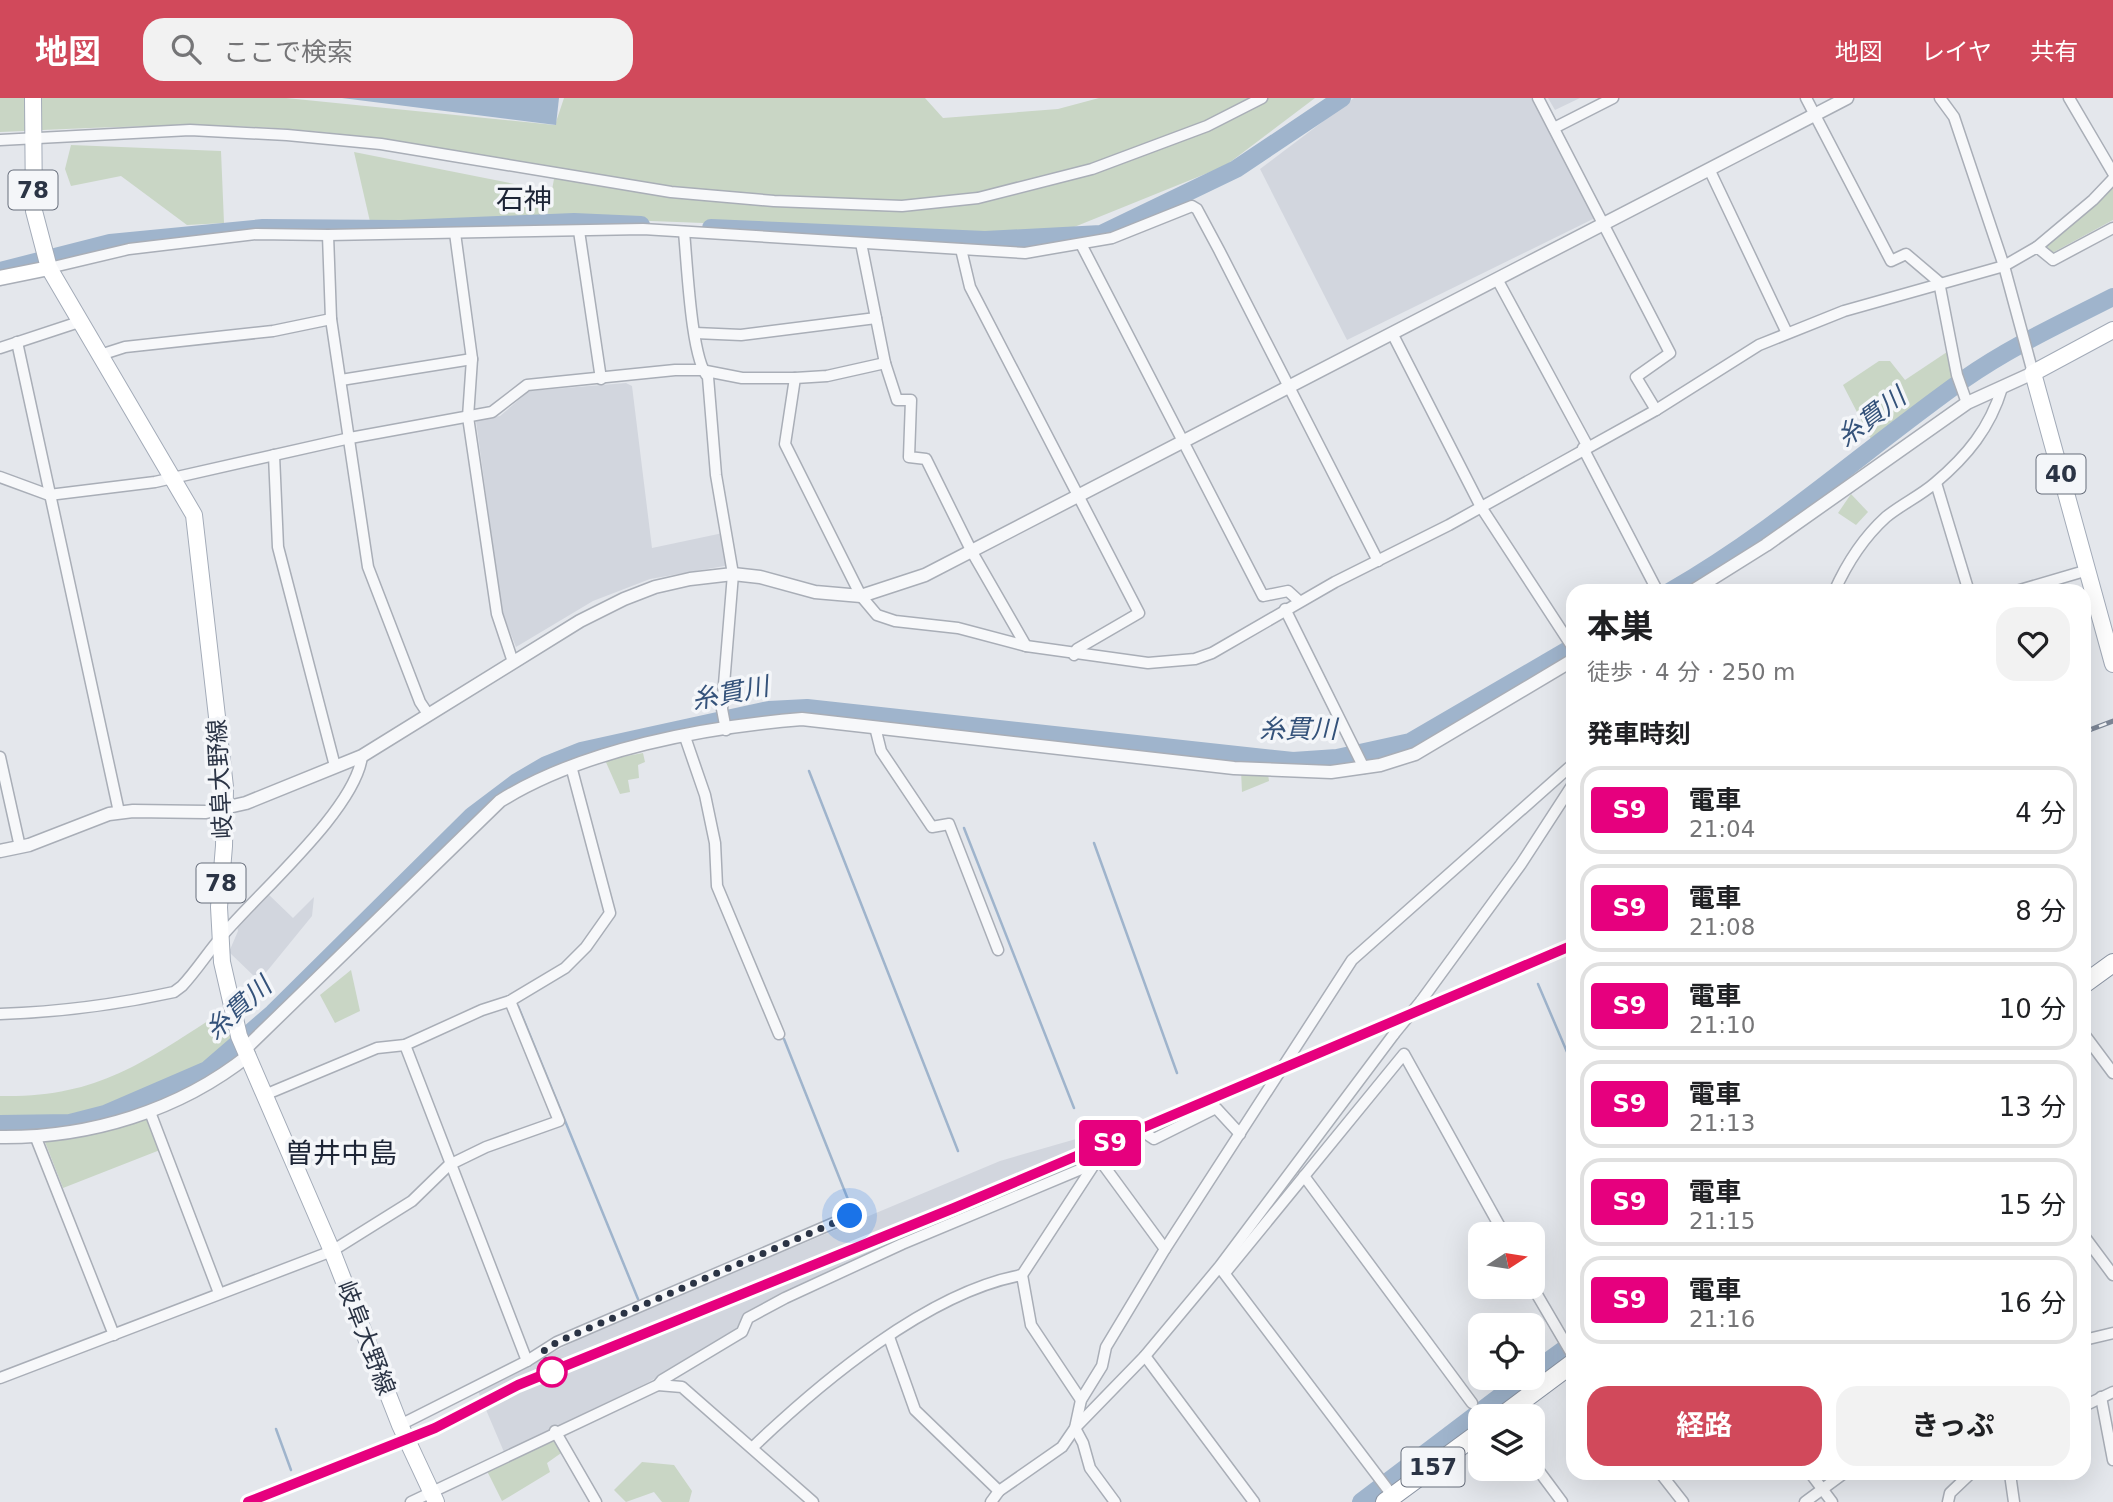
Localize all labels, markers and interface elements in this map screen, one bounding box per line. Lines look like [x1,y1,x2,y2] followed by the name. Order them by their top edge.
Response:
[143,18,633,81] search box
[167,30,205,68] icon: search
[35,32,101,71] text: 地図
[223,37,353,67] text: ここで検索
[1835,38,1883,66] text: 地図
[1921,38,1992,66] text: レイヤ
[2030,38,2078,66] text: 共有
[8,170,58,209] road number: 78
[496,183,552,216] district label: 石神
[1831,380,1914,452] water label: 糸貫川
[2036,454,2086,494] road number: 40
[1587,607,1653,646] text: 本巣
[1996,607,2070,681] button: heart
[1587,659,1795,685] text: 徒歩 · 4 分 · 250 m
[689,670,774,715] water label: 糸貫川
[1259,714,1340,744] water label: 糸貫川
[203,718,237,840] street label: 岐阜大野線
[1587,719,1691,749] text: 発車時刻
[1689,785,1741,815] text: 電車
[1613,796,1646,824] text: S9
[2015,798,2066,828] text: 4 分
[1689,816,1755,842] text: 21:04
[196,863,246,902] road number: 78
[1689,883,1741,913] text: 電車
[1613,894,1646,922] text: S9
[2015,896,2066,926] text: 8 分
[1689,914,1755,940] text: 21:08
[199,969,279,1045] water label: 糸貫川
[1689,981,1741,1011] text: 電車
[1613,992,1646,1020] text: S9
[1999,994,2066,1024] text: 10 分
[1689,1012,1755,1038] text: 21:10
[1689,1079,1741,1109] text: 電車
[1613,1090,1646,1118] text: S9
[1999,1092,2066,1122] text: 13 分
[1689,1110,1755,1136] text: 21:13
[1078,1120,1142,1166] line badge: S9
[1093,1129,1127,1157] text: S9
[285,1137,397,1170] district label: 曽井中島
[1689,1177,1741,1207] text: 電車
[1613,1188,1646,1216] text: S9
[1999,1190,2066,1220] text: 15 分
[832,1198,867,1233] your location
[1689,1208,1755,1234] text: 21:15
[1468,1222,1545,1298] north arrow
[1468,1222,1545,1481] map controls
[1689,1275,1741,1305] text: 電車
[331,1277,401,1399] street label: 岐阜大野線
[1613,1286,1646,1314] text: S9
[1999,1288,2066,1318] text: 16 分
[1689,1306,1755,1332] text: 21:16
[1468,1313,1545,1390] button: locate
[537,1357,567,1387] unlabelled marker
[1587,1386,1822,1466] button: 経路
[1836,1386,2070,1466] button: きっぷ
[1468,1404,1545,1481] button: layers
[1402,1448,1464,1486] road number: 157

